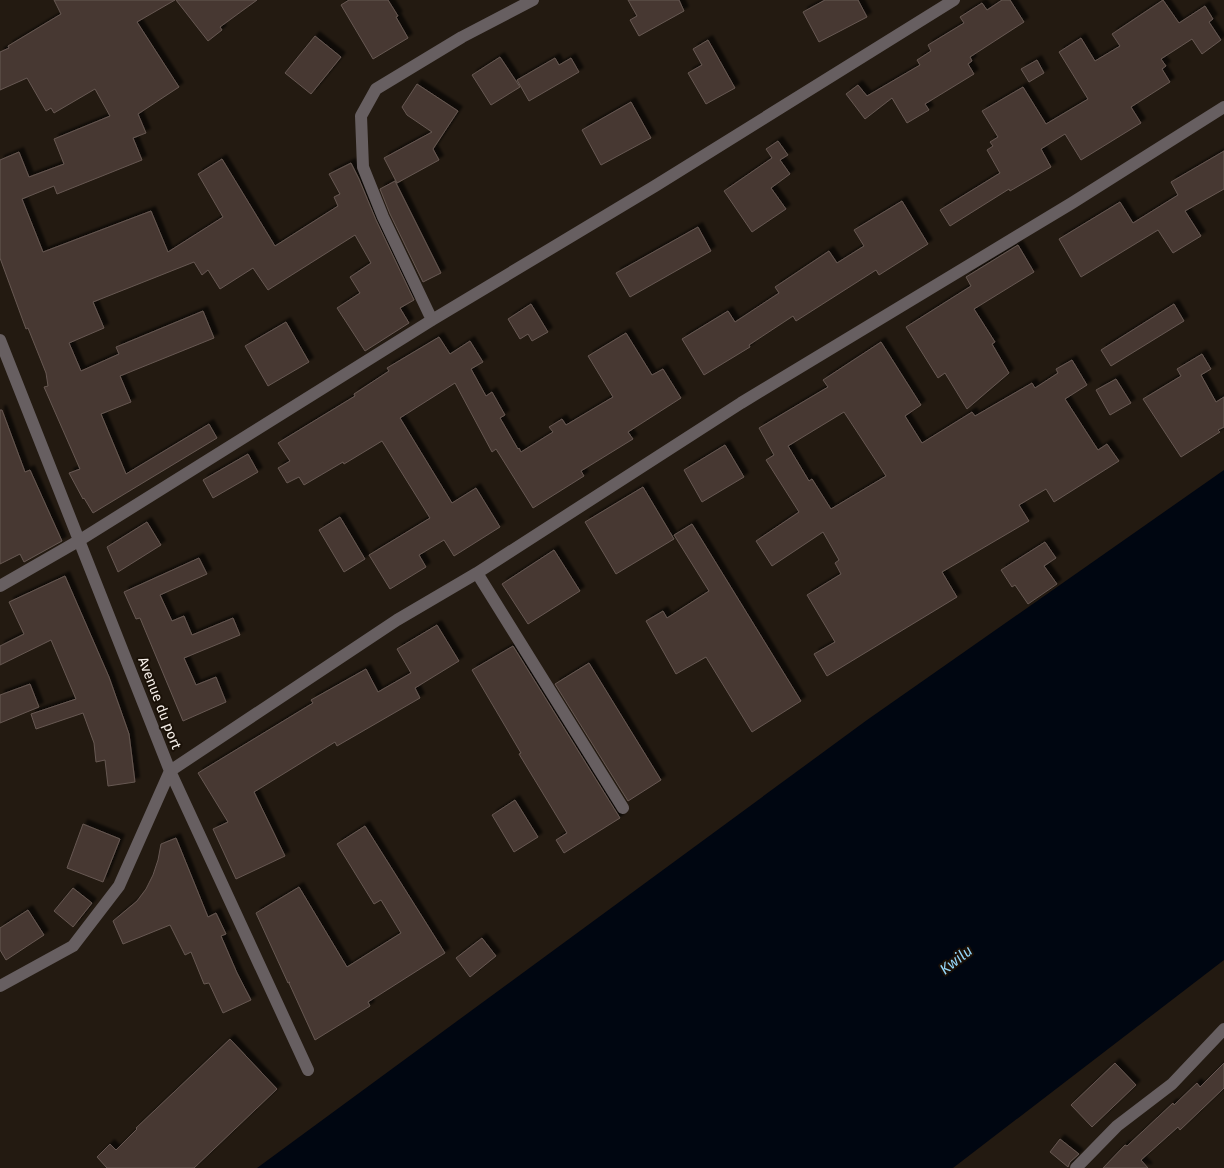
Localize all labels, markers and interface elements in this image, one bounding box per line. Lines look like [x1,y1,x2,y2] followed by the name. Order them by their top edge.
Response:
[134,655,185,753] street label: Avenue du port
[936,942,976,978] water label: Kwilu

